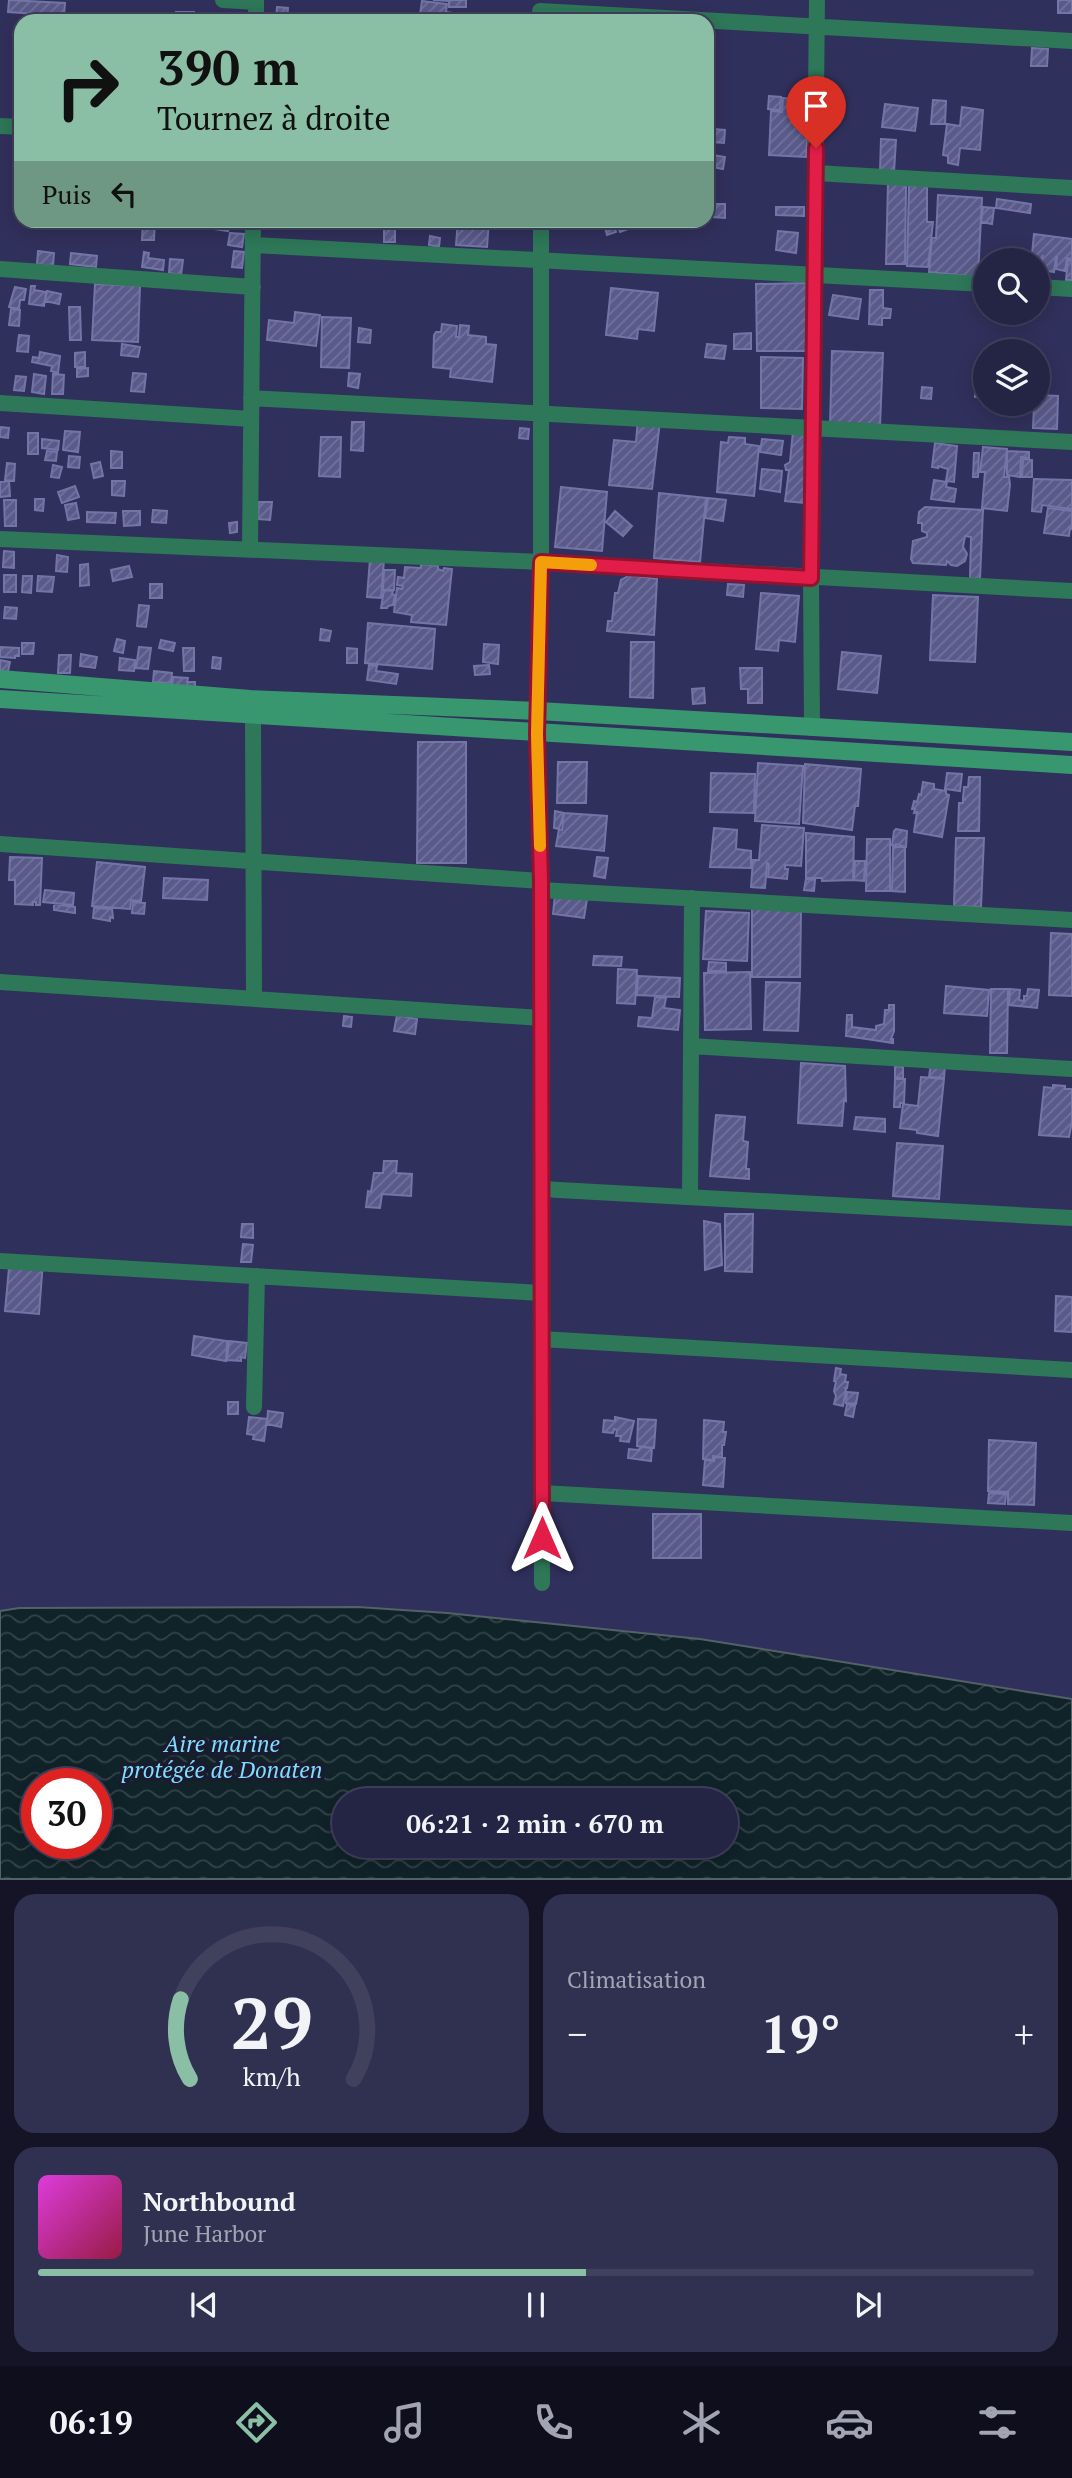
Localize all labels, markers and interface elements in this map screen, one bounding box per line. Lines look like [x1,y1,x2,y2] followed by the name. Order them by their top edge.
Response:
[157,34,299,99] text: 390 m
[42,42,133,133] icon: right
[786,76,846,148] pin
[797,87,835,125] icon: arrive
[157,97,391,139] text: Tournez à droite
[105,175,143,213] icon: left
[42,177,91,211] text: Puis
[973,248,1050,416] map controls
[973,248,1050,325] button: search
[973,339,1050,416] button: layers
[505,1501,579,1575] position arrow
[121,1728,323,1785] water label: Aire marine protégée de Donaten
[21,1768,112,1859] speed limit sign: 30
[406,1806,664,1840] text: 06:21 · 2 min · 670 m
[567,1964,706,1995] text: Climatisation
[230,1974,313,2071] text: 29
[760,1999,841,2068] text: 19°
[567,2009,587,2059] text: −
[1014,2009,1034,2059] text: +
[243,2060,301,2093] text: km/h
[143,2184,296,2218] text: Northbound
[143,2218,266,2249] text: June Harbor
[185,2286,223,2324] icon: previous
[517,2286,555,2324] icon: pause
[849,2286,887,2324] icon: next
[232,2398,281,2447] icon: directions
[380,2398,429,2447] icon: music
[529,2398,578,2447] icon: phone
[677,2398,726,2447] icon: climate
[825,2398,874,2447] icon: car
[973,2398,1022,2447] icon: filters
[50,2401,133,2443] text: 06:19

